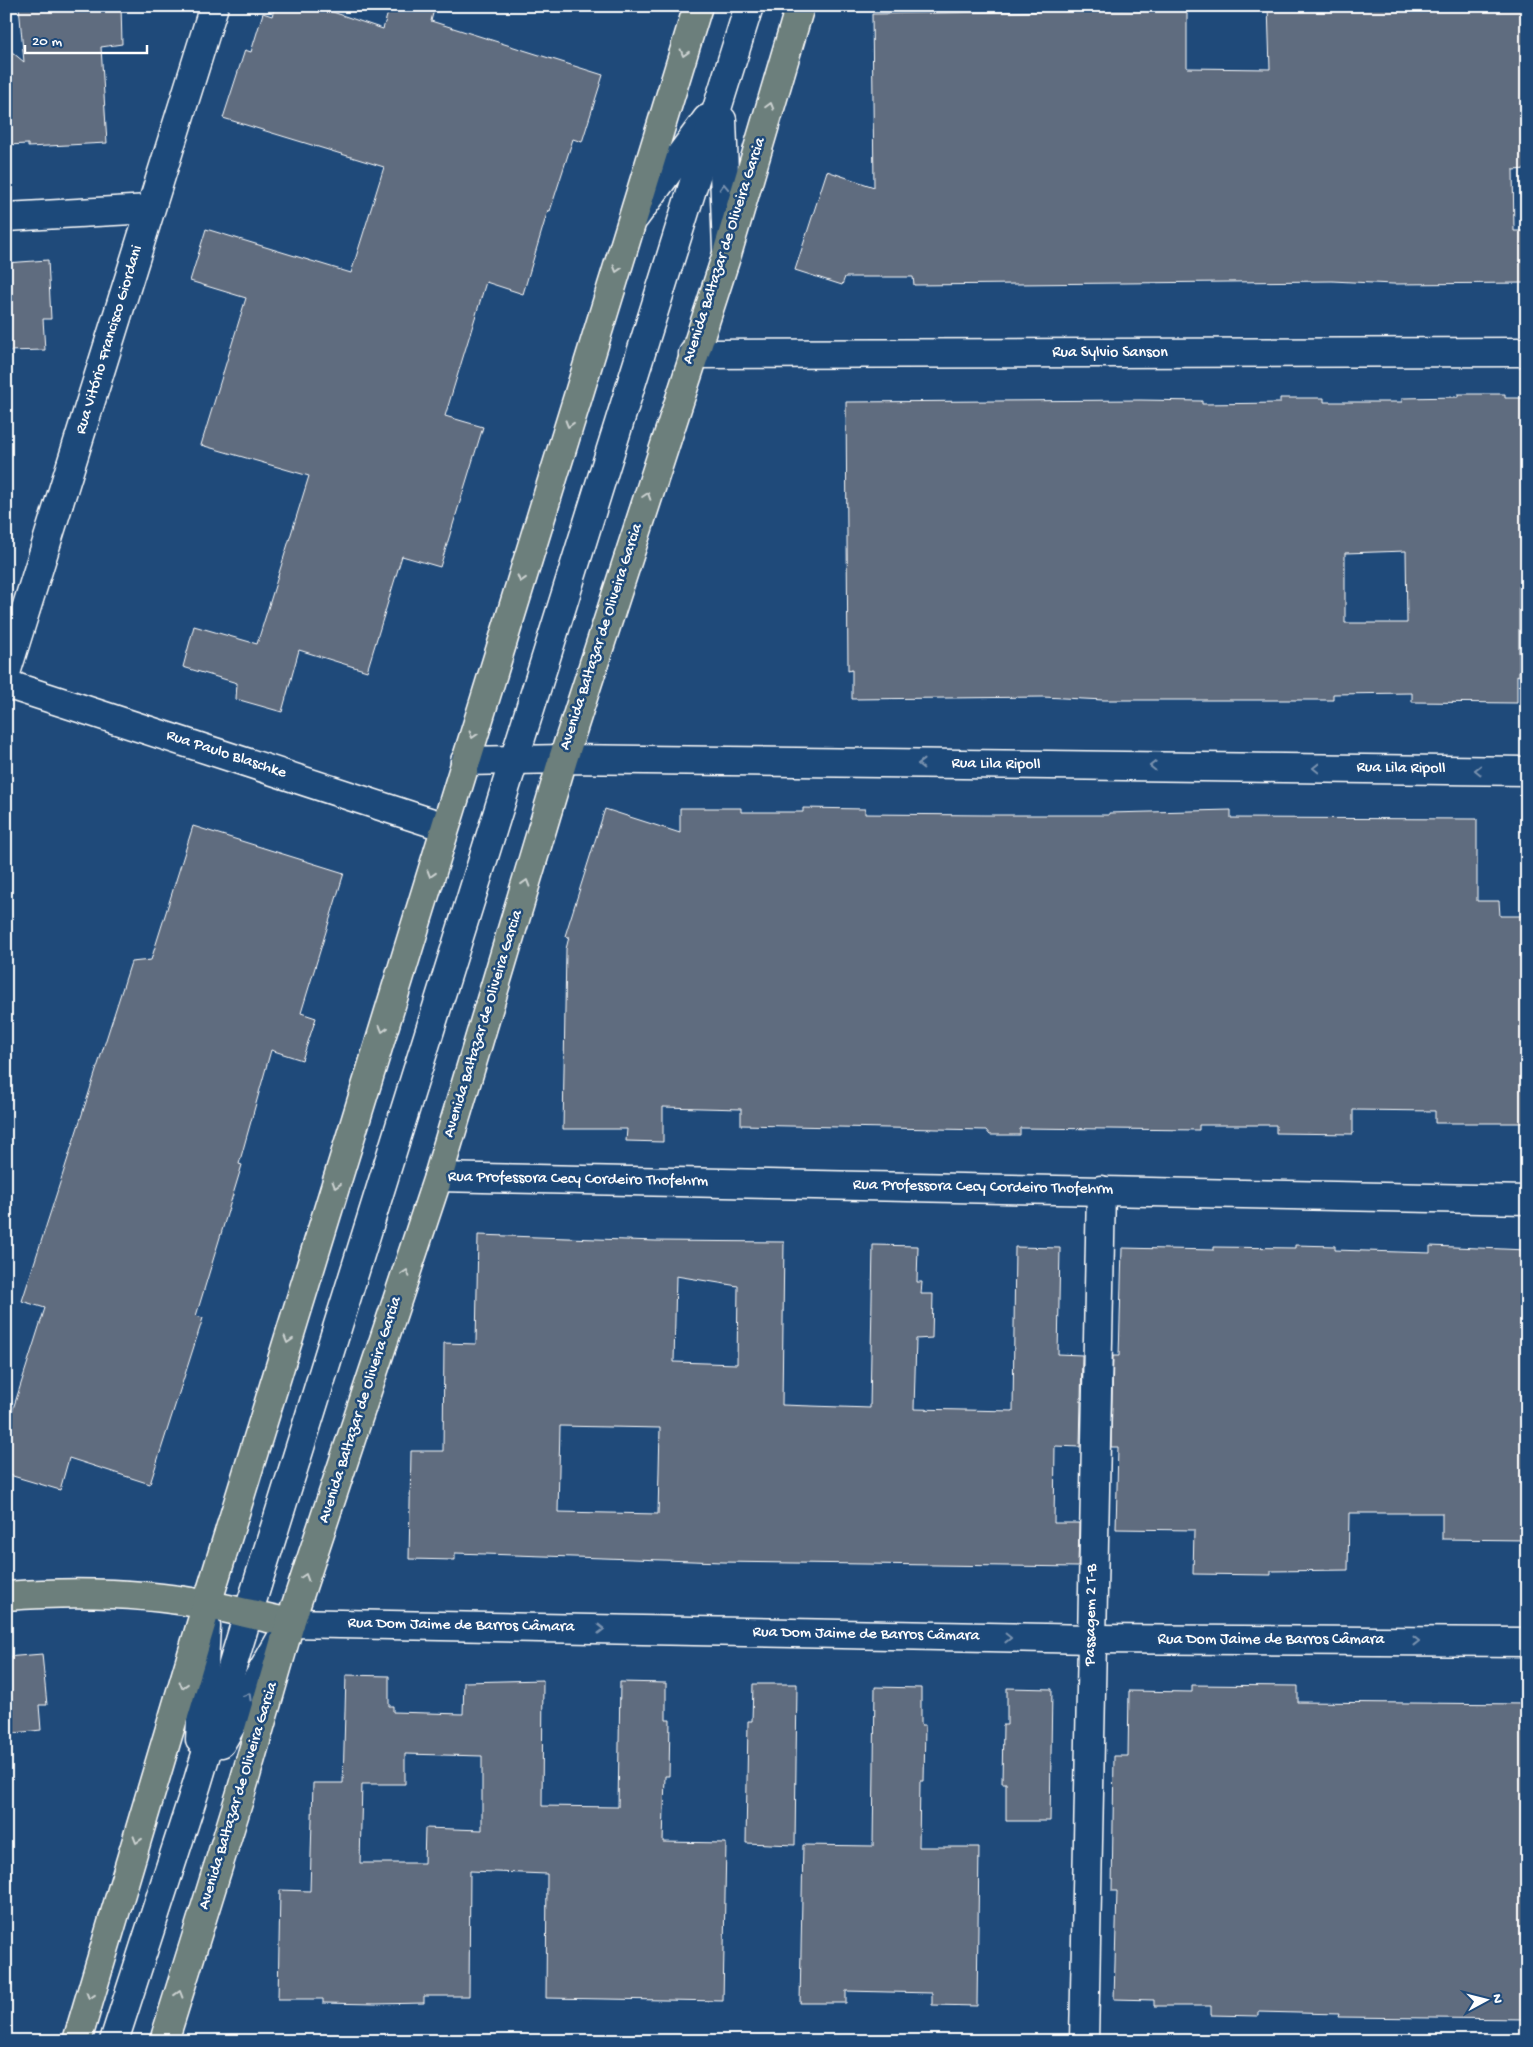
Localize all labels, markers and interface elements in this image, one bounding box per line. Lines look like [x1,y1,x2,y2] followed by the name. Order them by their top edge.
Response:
[25,22,148,54] scale bar
[32,33,62,51] text: 20 m
[679,48,689,56] one-way arrow
[765,102,775,111] one-way arrow
[679,134,771,367] street label: Avenida Baltazar de Oliveira Garcia
[719,183,730,191] one-way arrow
[72,243,148,437] street label: Rua Vitório Francisco Giordani
[612,264,622,273] one-way arrow
[1052,344,1168,363] street label: Rua Sylvio Sanson
[564,420,574,428] one-way arrow
[642,493,652,501] one-way arrow
[556,520,648,753] street label: Avenida Baltazar de Oliveira Garcia
[516,575,526,583] one-way arrow
[163,727,289,784] street label: Rua Paulo Blaschke
[468,730,478,738] one-way arrow
[951,755,1041,775] street label: Rua Lila Ripoll
[916,758,924,769] one-way arrow
[1356,759,1446,779] street label: Rua Lila Ripoll
[1149,761,1157,772] one-way arrow
[1311,763,1319,773] one-way arrow
[1474,765,1482,775] one-way arrow
[427,869,437,878] one-way arrow
[521,880,531,888] one-way arrow
[440,907,528,1140] street label: Avenida Baltazar de Oliveira Garcia
[379,1025,389,1033] one-way arrow
[448,1168,709,1192] street label: Rua Professora Cecy Cordeiro Thofehrm
[853,1176,1114,1200] street label: Rua Professora Cecy Cordeiro Thofehrm
[331,1180,341,1188] one-way arrow
[401,1269,411,1278] one-way arrow
[315,1293,407,1526] street label: Avenida Baltazar de Oliveira Garcia
[284,1335,294,1344] one-way arrow
[1082,1563,1102,1667] street label: Passagem 2 T-B
[299,1573,309,1581] one-way arrow
[347,1615,576,1637] street label: Rua Dom Jaime de Barros Câmara
[598,1624,605,1634] one-way arrow
[752,1624,981,1646] street label: Rua Dom Jaime de Barros Câmara
[1158,1631,1386,1650] street label: Rua Dom Jaime de Barros Câmara
[1005,1632,1013,1643] one-way arrow
[1412,1636,1420,1646] one-way arrow
[195,1679,283,1912] street label: Avenida Baltazar de Oliveira Garcia
[178,1680,188,1688] one-way arrow
[241,1693,251,1702] one-way arrow
[132,1836,142,1844] one-way arrow
[1460,1974,1510,2024] north arrow
[173,1991,183,1999] one-way arrow
[86,1992,96,2000] one-way arrow
[1487,1993,1505,2004] text: N

